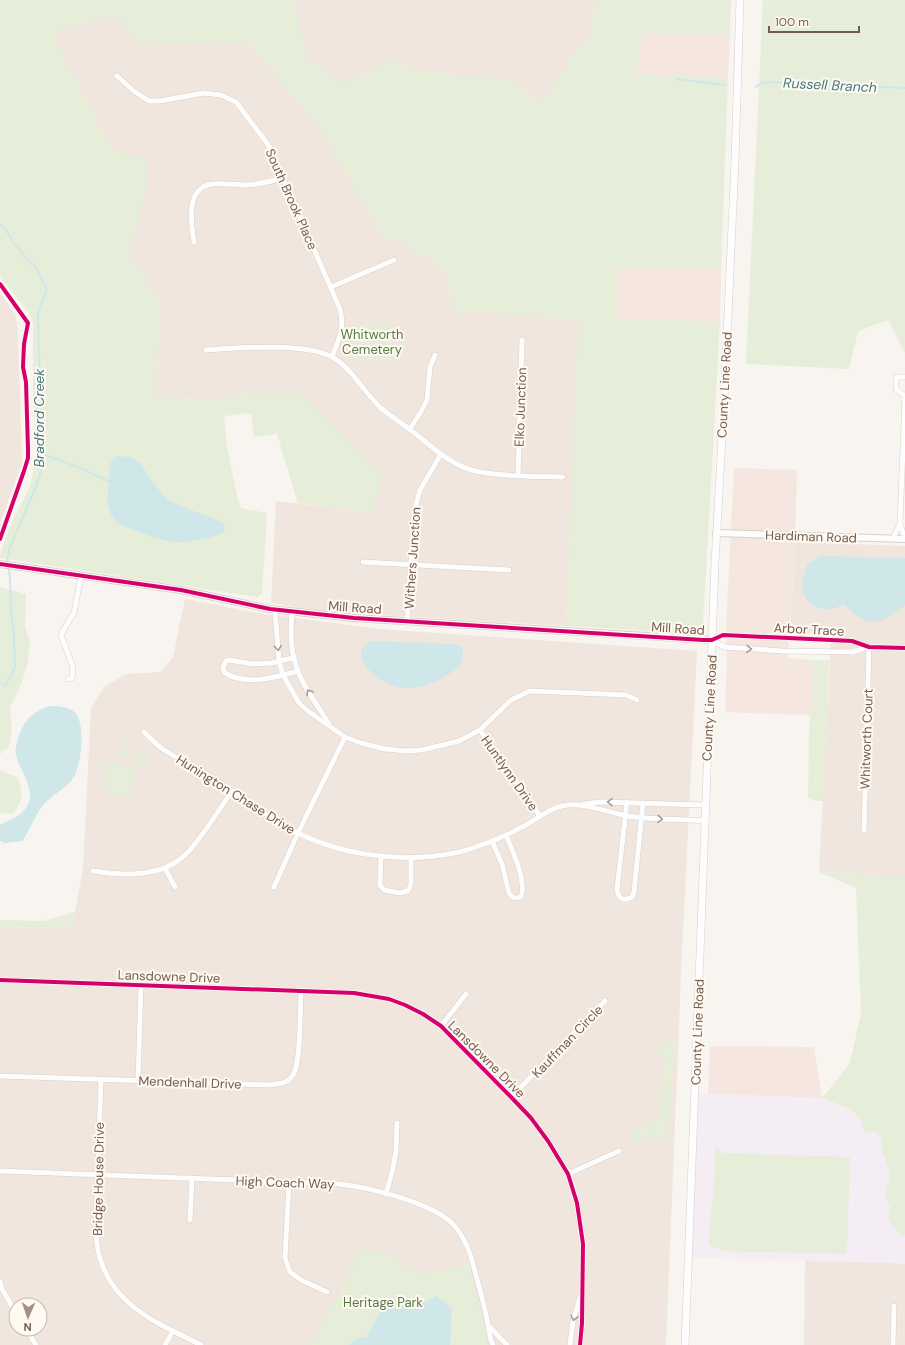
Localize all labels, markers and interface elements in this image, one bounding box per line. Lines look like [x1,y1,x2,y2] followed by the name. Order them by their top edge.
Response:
[769,8,859,34] scale bar
[775,14,809,30] text: 100 m
[783,74,877,96] water label: Russell Branch
[262,146,321,252] street label: South Brook Place
[340,326,404,358] park label: Whitworth Cemetery
[713,332,736,439] street label: County Line Road
[511,367,530,447] street label: Elko Junction
[30,368,48,468] water label: Bradford Creek
[400,506,425,610] street label: Withers Junction
[765,526,857,547] street label: Hardiman Road
[328,597,382,618] street label: Mill Road
[651,618,705,639] street label: Mill Road
[773,619,845,640] street label: Arbor Trace
[746,644,752,653] one-way arrow
[273,645,282,651] one-way arrow
[698,655,721,762] street label: County Line Road
[856,688,877,790] street label: Whitworth Court
[306,689,314,696] one-way arrow
[477,732,542,814] street label: Huntlynn Drive
[173,751,298,838] street label: Hunington Chase Drive
[607,798,613,806] one-way arrow
[657,814,663,823] one-way arrow
[117,966,221,987] street label: Lansdowne Drive
[687,979,708,1085] street label: County Line Road
[528,1001,606,1081] street label: Kauffman Circle
[444,1017,529,1102] street label: Lansdowne Drive
[138,1072,242,1093] street label: Mendenhall Drive
[89,1122,108,1236] street label: Bridge House Drive
[235,1172,335,1193] street label: High Coach Way
[343,1294,423,1311] park label: Heritage Park
[8,1297,48,1337] north arrow
[570,1314,579,1321] one-way arrow
[23,1320,32,1334] text: N

